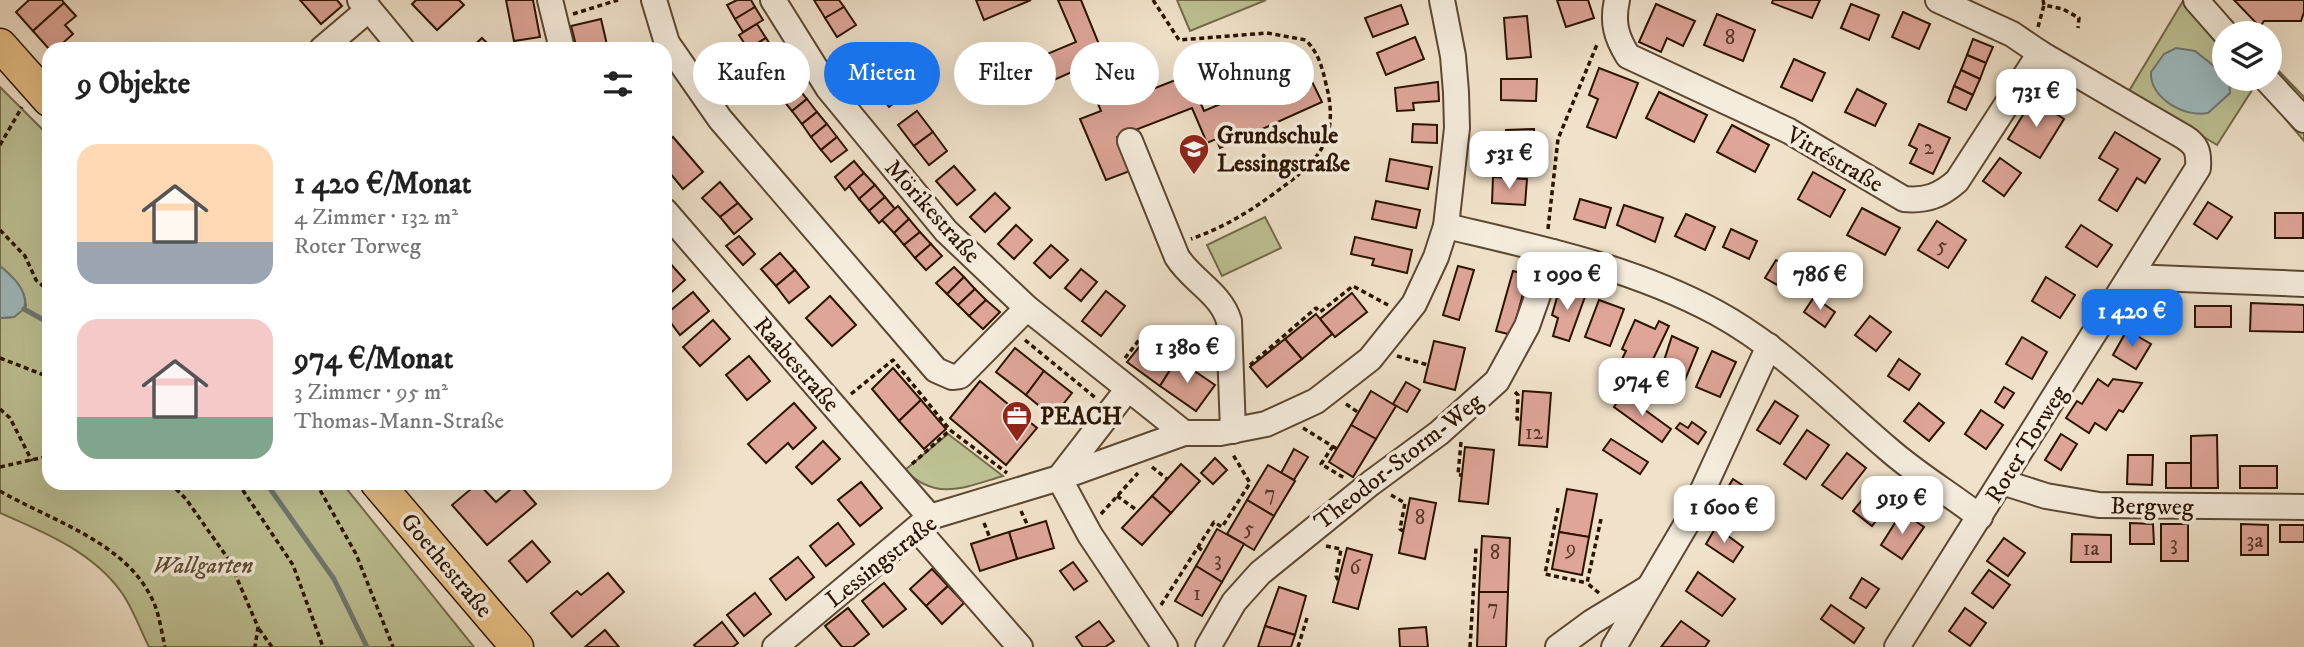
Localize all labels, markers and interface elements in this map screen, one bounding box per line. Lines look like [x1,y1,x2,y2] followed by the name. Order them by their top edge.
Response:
[2212,21,2282,91] map controls
[2212,21,2282,91] button: layers
[1725,25,1735,51] house number: 8
[693,42,810,105] chip: Kaufen
[824,42,940,105] chip: Mieten
[954,42,1056,105] chip: Filter
[1070,42,1159,105] chip: Neu
[1173,42,1314,105] chip: Wohnung
[599,65,637,103] icon: filters
[77,66,190,103] text: 9 Objekte
[1987,69,2085,129] pin: 731 €
[2012,77,2060,106] text: 731 €
[1780,120,1888,200] street label: Vitréstraße
[1217,121,1350,179] place label: Grundschule Lessingstraße
[1177,132,1211,176] school or university icon: Grundschule Lessingstraße
[1460,132,1558,191] pin: 531 €
[1924,135,1935,161] house number: 2
[1486,139,1532,168] text: 531 €
[878,154,987,270] street label: Mörikestraße
[294,166,471,203] text: 1 420 €/Monat
[133,172,217,256] icon: home
[294,203,458,232] text: 4 Zimmer · 132 m²
[294,232,421,261] text: Roter Torweg
[1937,233,1947,259] house number: 5
[1502,252,1632,312] pin: 1 090 €
[1771,252,1869,312] pin: 786 €
[1533,260,1601,289] text: 1 090 €
[1793,260,1847,289] text: 786 €
[2067,290,2197,349] pin: 1 420 €
[2098,297,2166,326] text: 1 420 €
[747,311,846,419] street label: Raabestraße
[1122,326,1252,385] pin: 1 380 €
[1155,333,1219,362] text: 1 380 €
[294,341,453,378] text: 974 €/Monat
[133,347,217,431] icon: home
[1593,358,1691,418] pin: 974 €
[1615,366,1669,395] text: 974 €
[294,378,448,407] text: 3 Zimmer · 95 m²
[1979,380,2075,509] street label: Roter Torweg
[1308,386,1489,537] street label: Theodor-Storm-Weg
[1000,399,1034,443] office icon: PEACH
[1040,402,1122,432] place label: PEACH
[294,407,504,436] text: Thomas-Mann-Straße
[1525,420,1544,446] house number: 12
[1853,476,1951,536] pin: 919 €
[1264,481,1276,507] house number: 7
[1877,484,1927,513] text: 919 €
[1659,486,1789,545] pin: 1 600 €
[2110,491,2194,523] street label: Bergweg
[1690,493,1758,522] text: 1 600 €
[1415,505,1425,531] house number: 8
[394,507,499,624] street label: Goethestraße
[820,509,943,615] street label: Lessingstraße
[1244,516,1254,542] house number: 5
[2247,528,2263,554] house number: 3a
[2170,531,2178,557] house number: 3
[1565,536,1576,562] house number: 9
[2083,536,2099,562] house number: 1a
[1490,540,1500,566] house number: 8
[1214,547,1222,573] house number: 3
[153,551,253,581] park label: Wallgarten
[1350,555,1362,581] house number: 6
[1193,581,1201,607] house number: 1
[1487,595,1499,621] house number: 7

